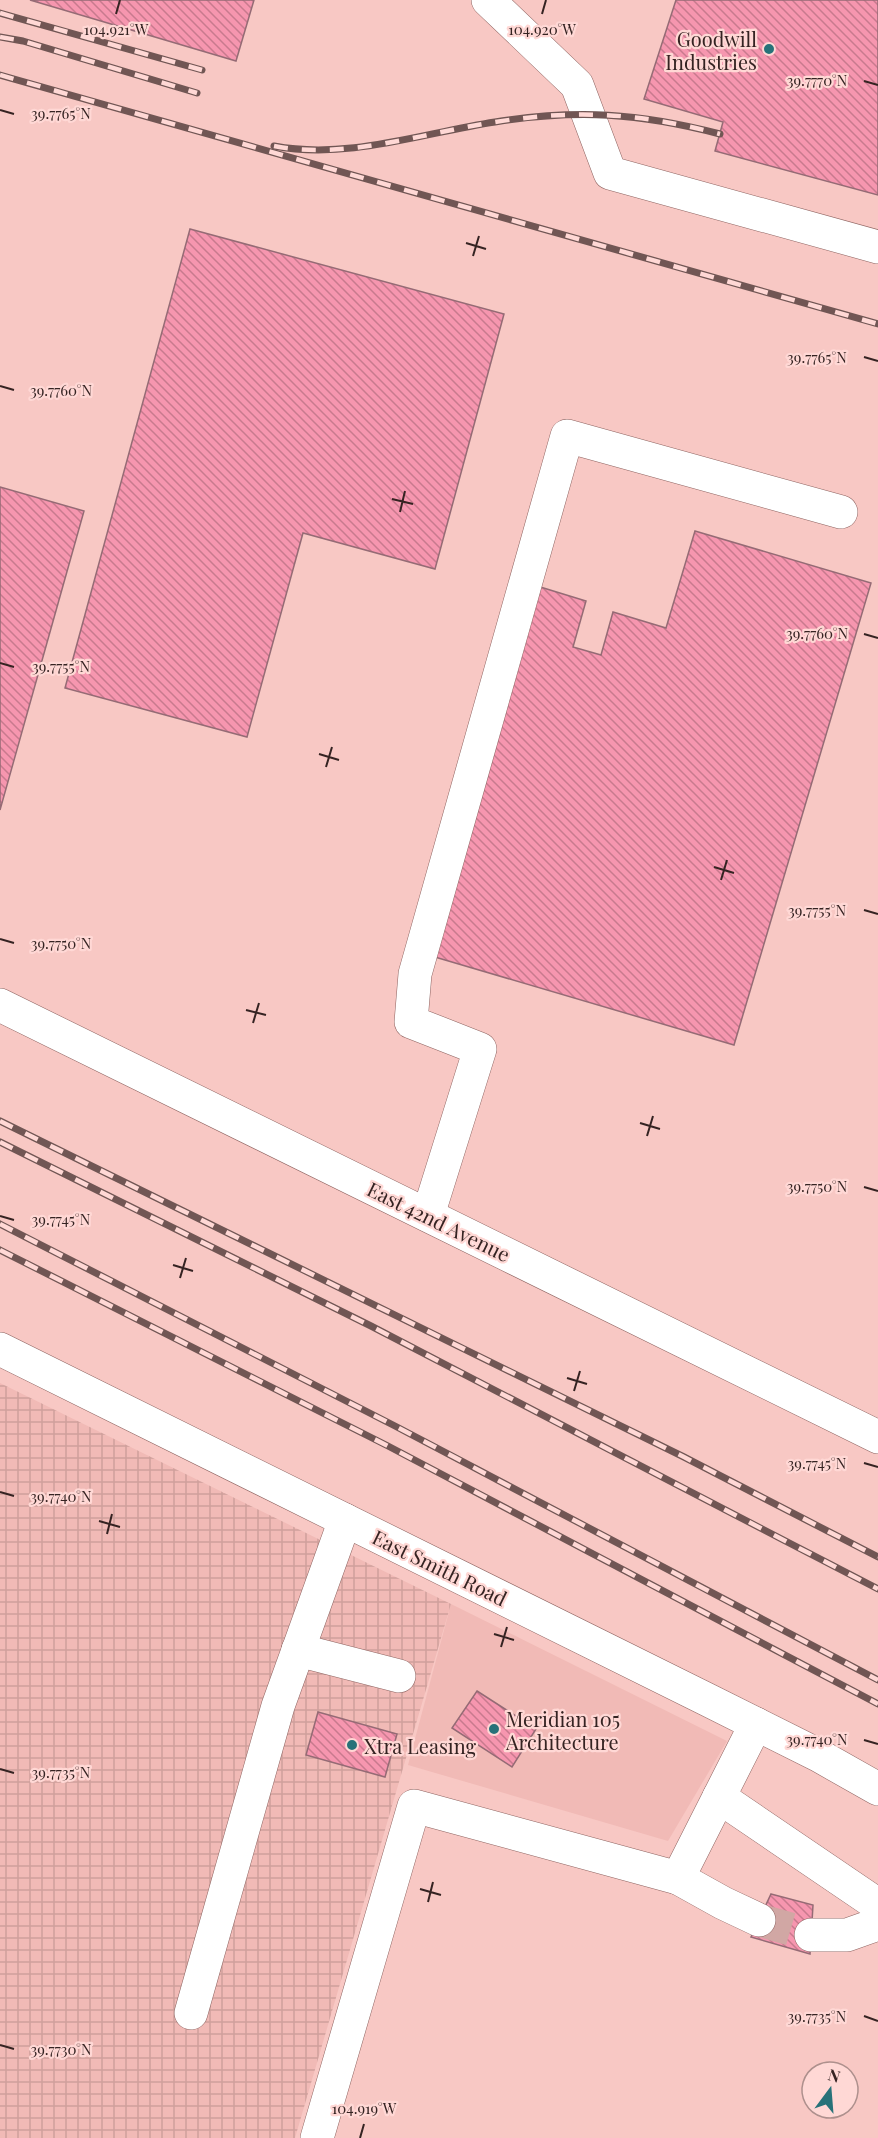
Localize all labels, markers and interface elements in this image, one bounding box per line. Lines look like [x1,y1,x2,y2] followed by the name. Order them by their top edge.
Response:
[84,19,149,39] text: 104.921°W
[508,19,576,39] text: 104.920°W
[665,25,757,75] place label: Goodwill Industries
[762,42,776,56] marker: Goodwill Industries
[787,70,848,90] text: 39.7770°N
[31,103,91,123] text: 39.7765°N
[787,347,847,367] text: 39.7765°N
[30,380,93,400] text: 39.7760°N
[786,623,849,643] text: 39.7760°N
[32,656,91,676] text: 39.7755°N
[788,900,847,920] text: 39.7755°N
[31,933,92,953] text: 39.7750°N
[363,1175,515,1267] street label: East 42nd Avenue
[787,1176,848,1196] text: 39.7750°N
[32,1209,91,1229] text: 39.7745°N
[788,1453,847,1473] text: 39.7745°N
[30,1486,92,1506] text: 39.7740°N
[368,1523,512,1611] street label: East Smith Road
[505,1705,620,1755] place label: Meridian 105 Architecture
[487,1722,501,1736] marker: Meridian 105 Architecture
[786,1729,848,1749] text: 39.7740°N
[364,1732,476,1759] place label: Xtra Leasing
[345,1738,359,1752] marker: Xtra Leasing
[32,1762,91,1782] text: 39.7735°N
[788,2006,847,2026] text: 39.7735°N
[30,2039,92,2059] text: 39.7730°N
[800,2060,860,2120] north arrow
[826,2063,843,2087] text: N
[332,2098,397,2118] text: 104.919°W

